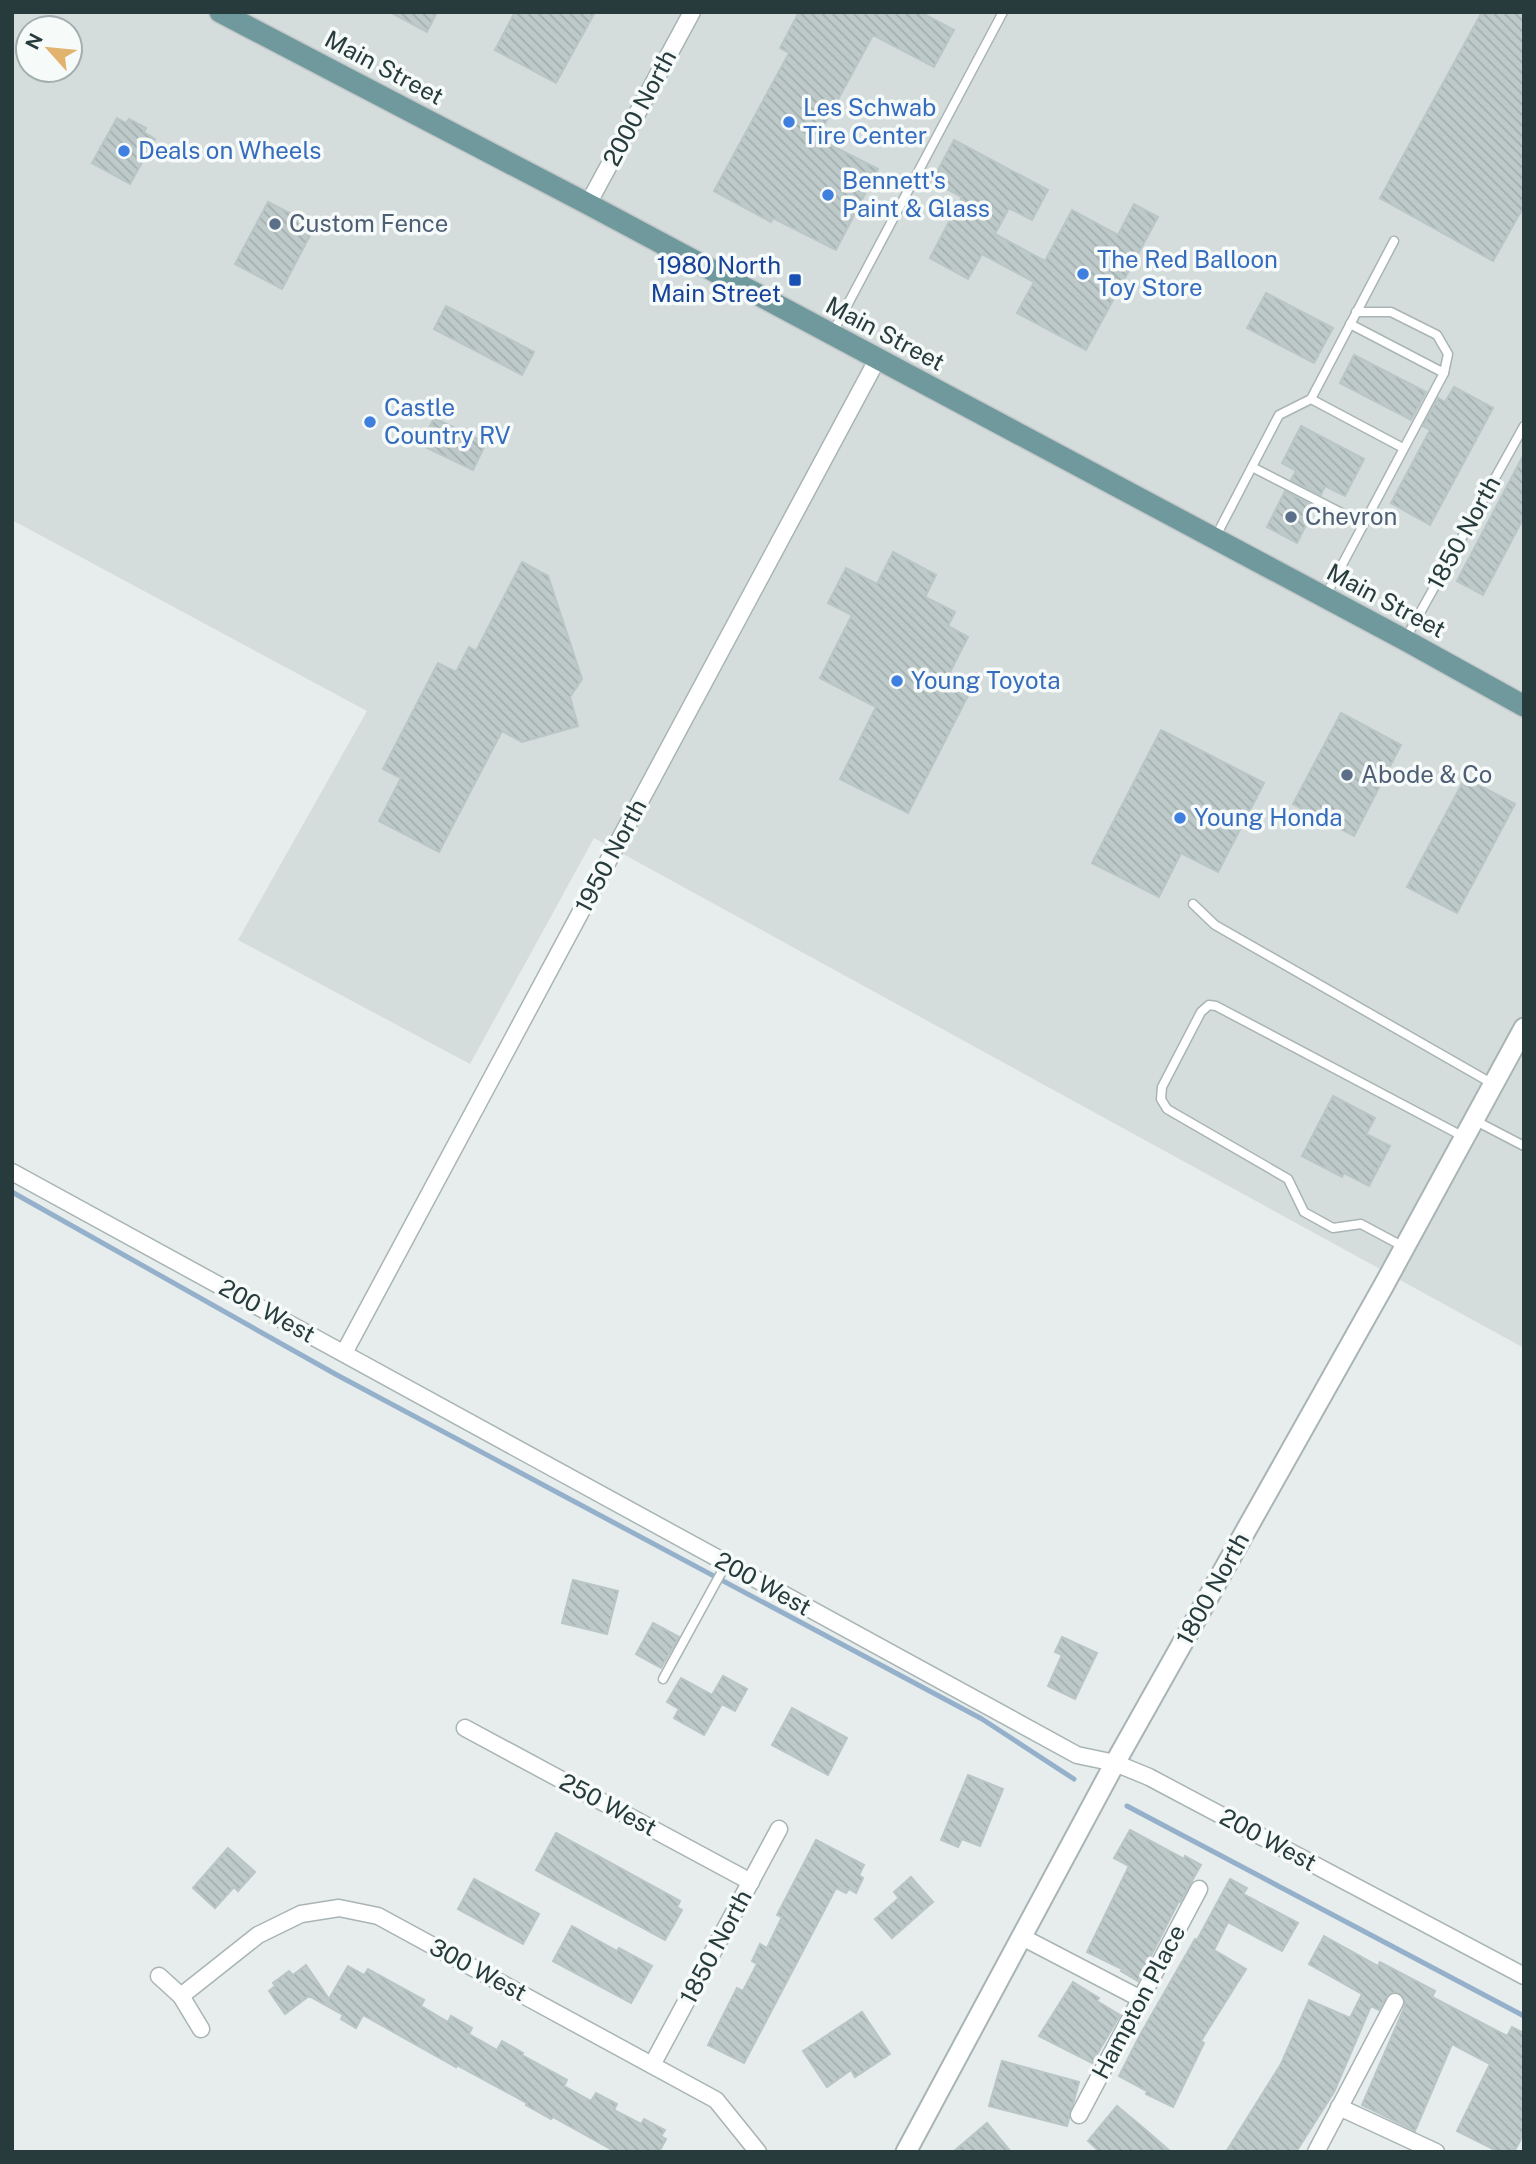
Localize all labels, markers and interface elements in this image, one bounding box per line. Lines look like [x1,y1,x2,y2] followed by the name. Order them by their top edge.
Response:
[14,14,84,84] north arrow
[320,24,449,110] street label: Main Street
[21,30,47,53] text: N
[597,45,681,170] street label: 2000 North
[803,93,936,149] place label: Les Schwab Tire Center
[781,114,797,130] marker: Les Schwab Tire Center
[138,136,322,164] place label: Deals on Wheels
[116,143,132,159] marker: Deals on Wheels
[842,166,990,222] place label: Bennett's Paint & Glass
[820,187,836,203] marker: Bennett's Paint & Glass
[289,209,448,237] place label: Custom Fence
[267,216,283,232] marker: Custom Fence
[1097,245,1278,301] place label: The Red Balloon Toy Store
[651,251,781,307] place label: 1980 North Main Street
[1075,266,1091,282] marker: The Red Balloon Toy Store
[787,272,803,288] marker: 1980 North Main Street
[821,290,950,376] street label: Main Street
[384,393,511,449] place label: Castle Country RV
[362,414,378,430] marker: Castle Country RV
[1421,471,1506,594] street label: 1850 North
[1305,502,1397,530] place label: Chevron
[1283,509,1299,525] marker: Chevron
[1322,557,1451,643] street label: Main Street
[911,666,1060,694] place label: Young Toyota
[889,673,905,689] marker: Young Toyota
[1361,760,1492,788] place label: Abode & Co
[1339,767,1355,783] marker: Abode & Co
[569,794,652,917] street label: 1950 North
[1194,803,1343,831] place label: Young Honda
[1172,810,1188,826] marker: Young Honda
[215,1272,320,1348] street label: 200 West
[1170,1528,1254,1649] street label: 1800 North
[711,1545,816,1621] street label: 200 West
[555,1767,662,1841] street label: 250 West
[1215,1802,1322,1876] street label: 200 West
[673,1885,757,2008] street label: 1850 North
[1086,1920,1191,2083] street label: Hampton Place
[425,1932,532,2006] street label: 300 West

